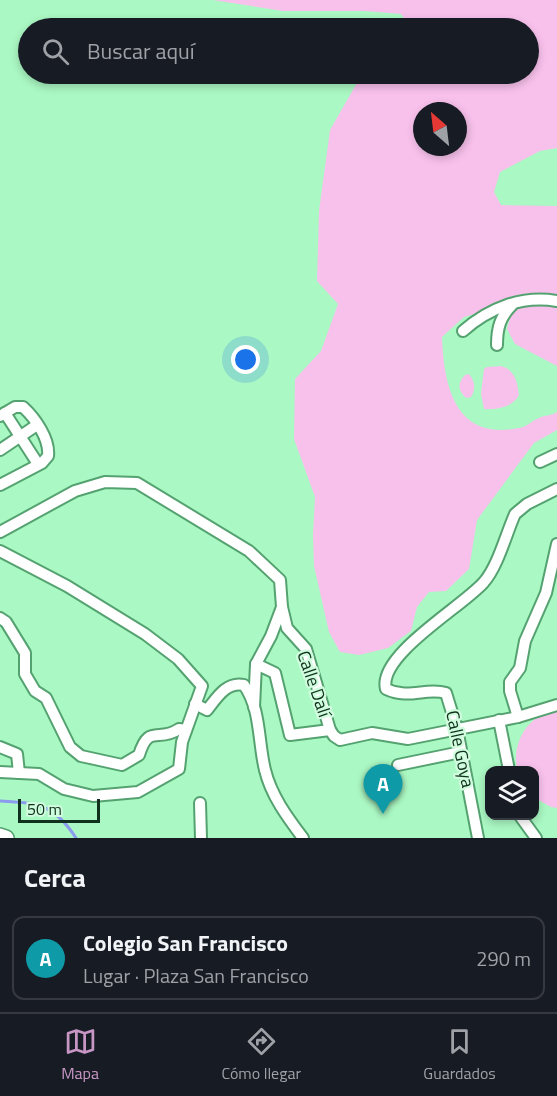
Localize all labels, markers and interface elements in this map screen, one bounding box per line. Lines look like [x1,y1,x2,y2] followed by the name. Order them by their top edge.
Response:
[18,18,539,84] search box
[87,34,195,68] text: Buscar aquí
[39,35,72,68] icon: search
[413,102,467,156] north arrow
[231,345,260,374] your location
[290,647,339,723] street label: Calle Dalí
[439,708,482,790] street label: Calle Goya
[364,764,403,814] pin: A
[485,766,539,820] map controls
[485,766,539,820] button: layers
[18,796,100,824] scale bar
[27,797,62,821] text: 50 m
[24,858,86,897] text: Cerca
[83,926,288,960] text: Colegio San Francisco
[39,943,52,974] text: A
[476,943,531,974] text: 290 m
[83,960,309,991] text: Lugar · Plaza San Francisco
[61,1025,99,1085] tab: Mapa
[221,1025,301,1085] tab: Cómo llegar
[423,1025,496,1085] tab: Guardados

